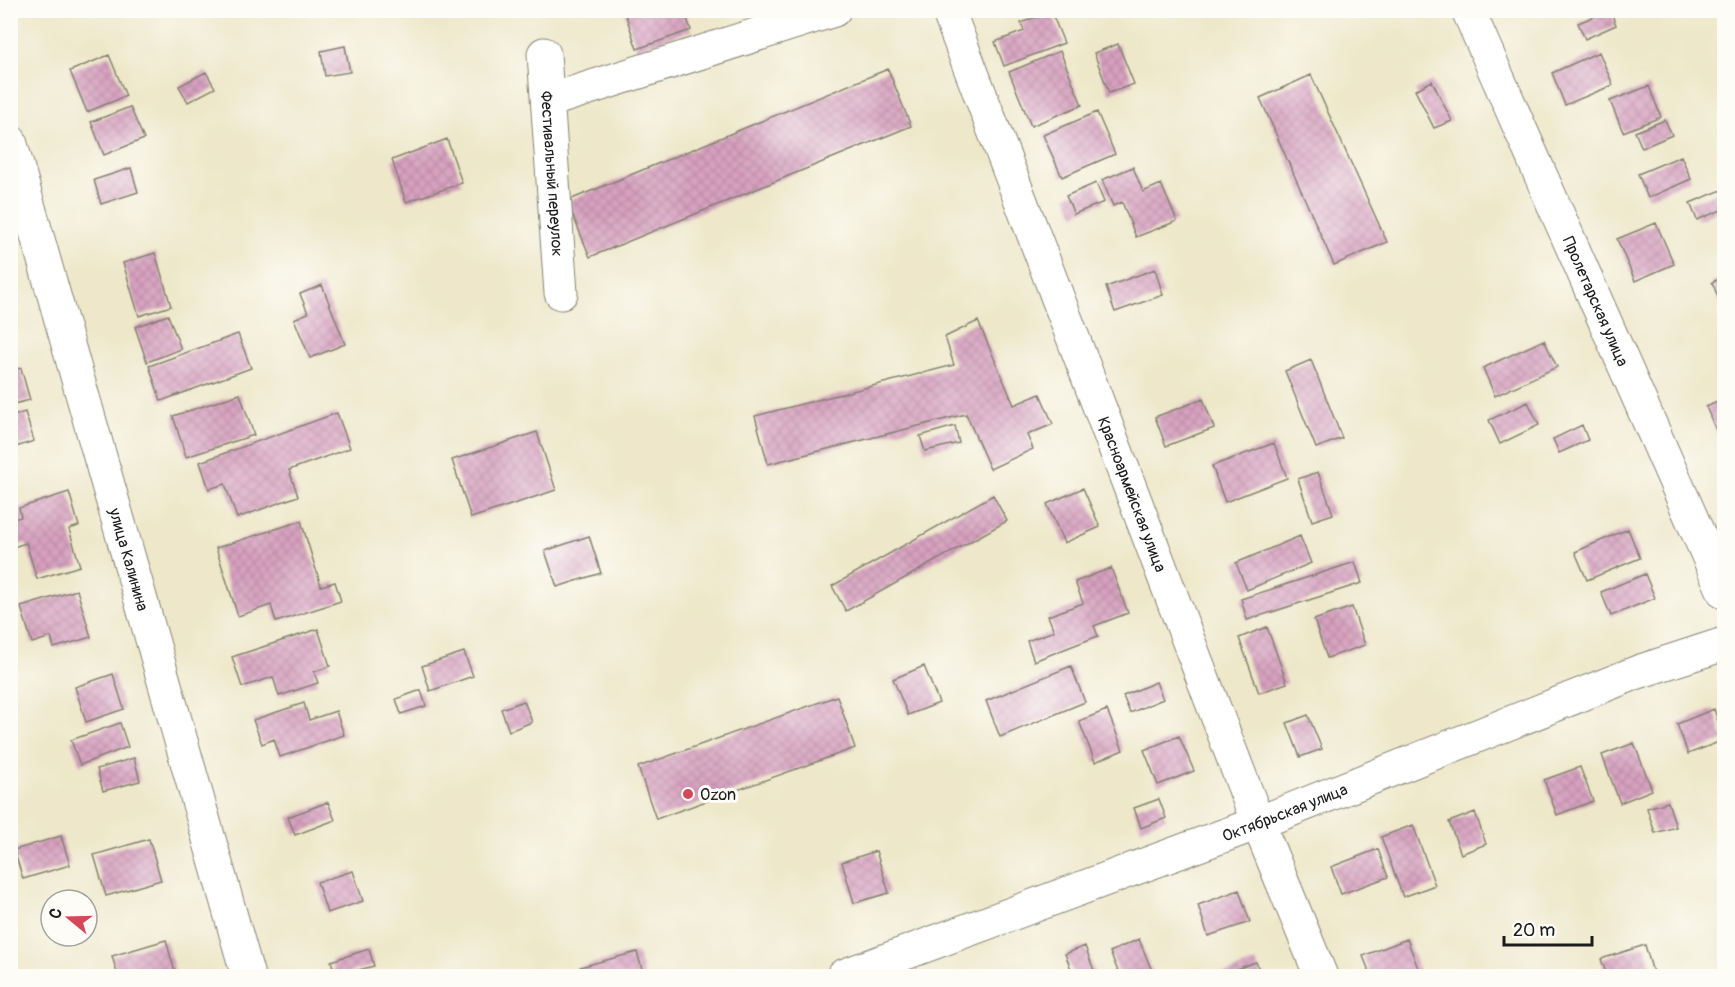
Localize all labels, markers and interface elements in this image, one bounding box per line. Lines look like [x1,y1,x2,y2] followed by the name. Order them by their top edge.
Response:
[536,90,567,257] street label: Фестивальный переулок
[1558,233,1632,370] street label: Пролетарская улица
[1093,414,1170,575] street label: Красноармейская улица
[104,505,152,613] street label: улица Калинина
[1219,780,1350,846] street label: Октябрьская улица
[700,785,736,805] place label: Ozon
[681,787,695,801] marker: Ozon
[39,888,99,948] north arrow
[45,905,67,921] text: С
[1504,909,1592,947] scale bar
[1513,919,1555,942] text: 20 m

